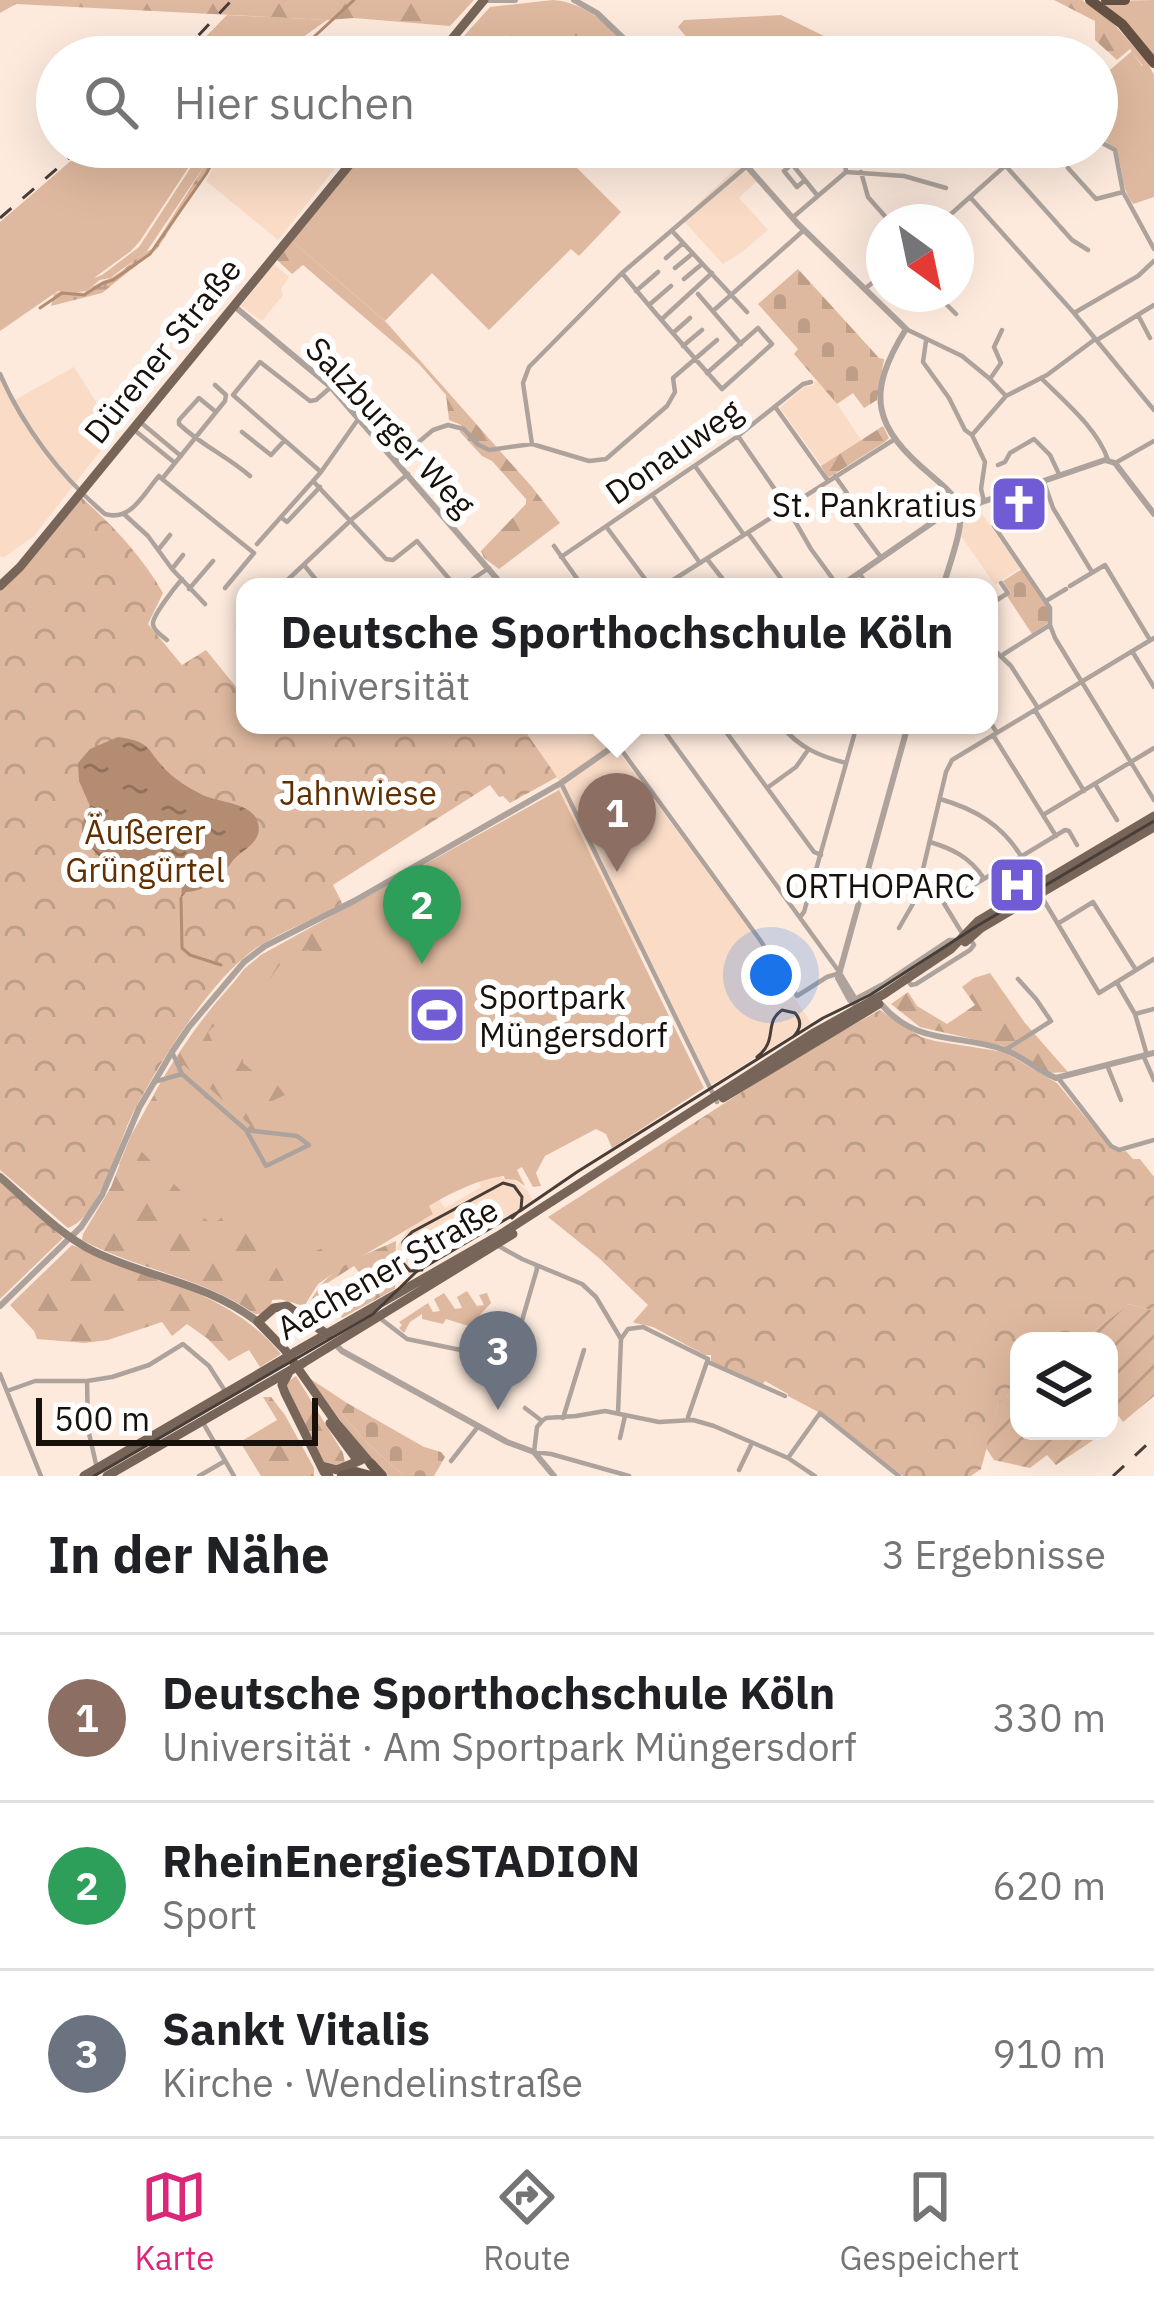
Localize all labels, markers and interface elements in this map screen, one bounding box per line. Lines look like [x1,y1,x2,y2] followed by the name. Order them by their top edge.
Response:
[36,36,1118,168] search box
[78,69,144,135] icon: search
[174,73,415,131] text: Hier suchen
[866,204,974,312] north arrow
[74,248,250,452] street label: Dürener Straße
[297,327,486,525] street label: Salzburger Weg
[597,388,750,513] street label: Donauweg
[988,473,1050,535] church icon: St. Pankratius
[772,483,977,526] place label: St. Pankratius
[236,578,998,734] popup
[280,602,954,660] text: Deutsche Sporthochschule Köln
[280,660,470,711] text: Universität
[279,771,437,814] park label: Jahnwiese
[578,773,656,872] pin: 1
[65,810,225,891] park label: Äußerer Grüngürtel
[986,854,1048,916] hospital icon: ORTHOPARC
[785,864,975,907] place label: ORTHOPARC
[383,865,461,964] pin: 2
[741,945,801,1005] your location
[479,975,668,1056] place label: Sportpark Müngersdorf
[406,984,468,1046] sports icon: Sportpark Müngersdorf
[269,1187,505,1349] street label: Aachener Straße
[459,1311,537,1410] pin: 3
[1010,1332,1118,1440] map controls
[1010,1332,1118,1440] button: layers
[36,1392,318,1445] scale bar
[54,1397,150,1440] text: 500 m
[48,1521,330,1587] text: In der Nähe
[882,1529,1106,1580] text: 3 Ergebnisse
[162,1663,835,1721] text: Deutsche Sporthochschule Köln
[75,1692,99,1743] text: 1
[993,1692,1106,1743] text: 330 m
[162,1721,857,1772] text: Universität · Am Sportpark Müngersdorf
[162,1831,640,1889] text: RheinEnergieSTADION
[75,1860,99,1911] text: 2
[993,1860,1106,1911] text: 620 m
[162,1889,257,1940] text: Sport
[162,1999,430,2057] text: Sankt Vitalis
[75,2028,99,2079] text: 3
[993,2028,1106,2079] text: 910 m
[162,2057,583,2108] text: Kirche · Wendelinstraße
[134,2164,214,2279] tab: Karte
[483,2164,571,2279] tab: Route
[840,2164,1020,2279] tab: Gespeichert

